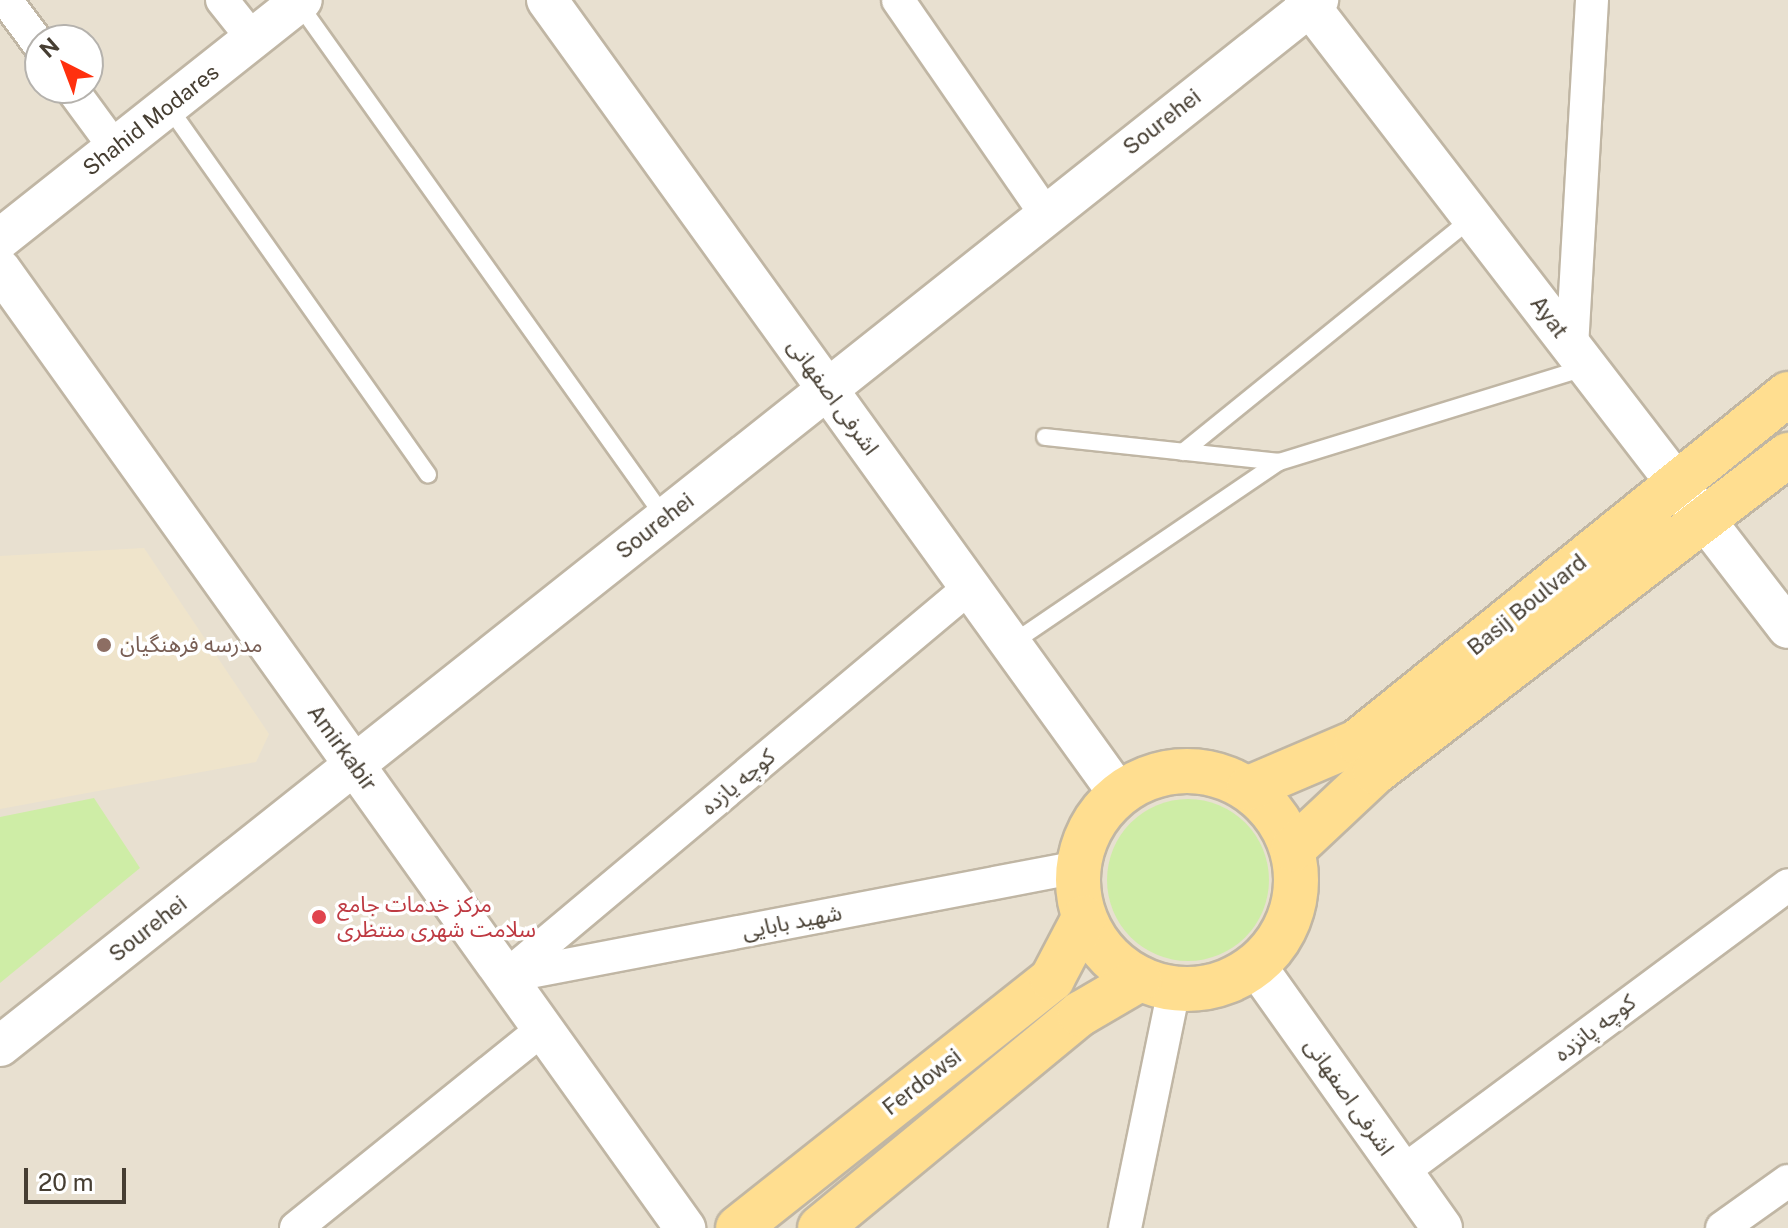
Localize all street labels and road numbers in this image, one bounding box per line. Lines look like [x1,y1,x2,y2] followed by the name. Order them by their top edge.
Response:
[78,59,224,181] street label: Shahid Modares
[1118,83,1206,161] street label: Sourehei
[1525,291,1573,343] street label: Ayat
[782,334,884,460] street label: اشرفی اصفهانی
[611,487,699,565] street label: Sourehei
[1462,549,1592,661] street label: Basij Boulvard
[302,700,382,796] street label: Amirkabir
[696,744,780,820] street label: کوچه یازده
[104,890,192,968] street label: Sourehei
[740,899,844,945] street label: شهید بابایی
[1549,989,1641,1067] street label: کوچه پانزده
[1299,1033,1399,1161] street label: اشرفی اصفهانی
[877,1043,967,1121] street label: Ferdowsi

